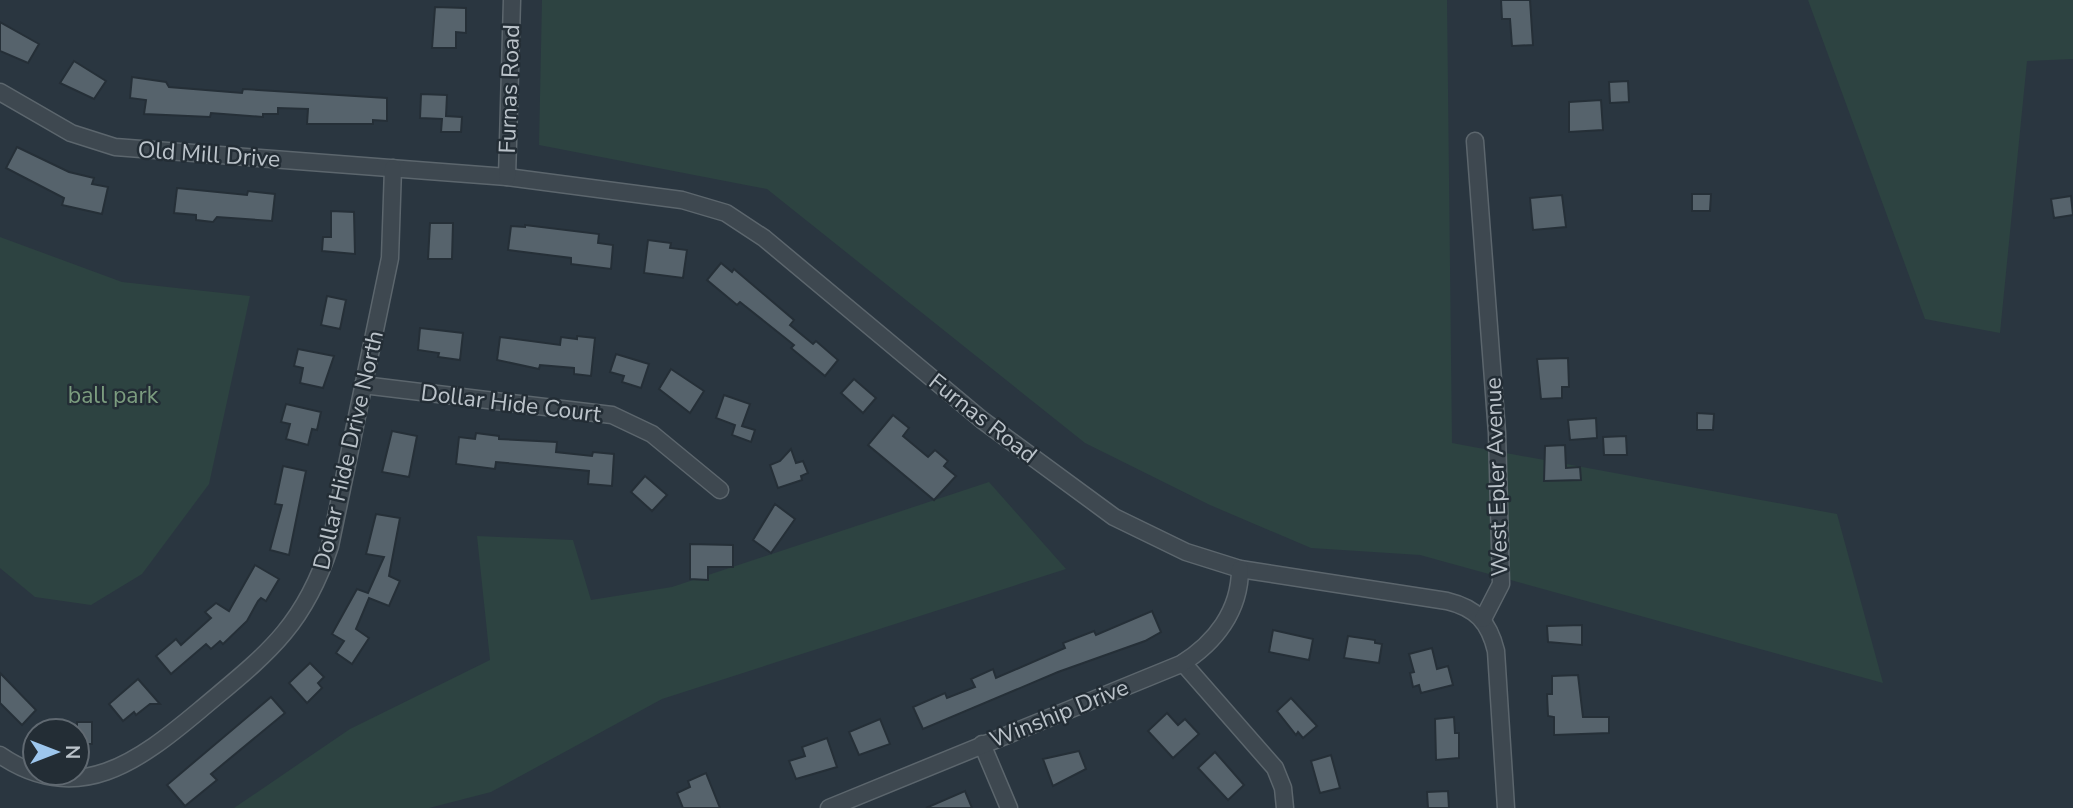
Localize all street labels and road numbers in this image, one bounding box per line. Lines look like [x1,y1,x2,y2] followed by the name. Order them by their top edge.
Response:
[492,24,527,154] street label: Furnas Road
[137,134,281,175] street label: Old Mill Drive
[306,328,391,573] street label: Dollar Hide Drive North
[922,366,1043,470] street label: Furnas Road
[419,377,604,430] street label: Dollar Hide Court
[1478,377,1515,577] street label: West Epler Avenue
[985,672,1133,755] street label: Winship Drive

